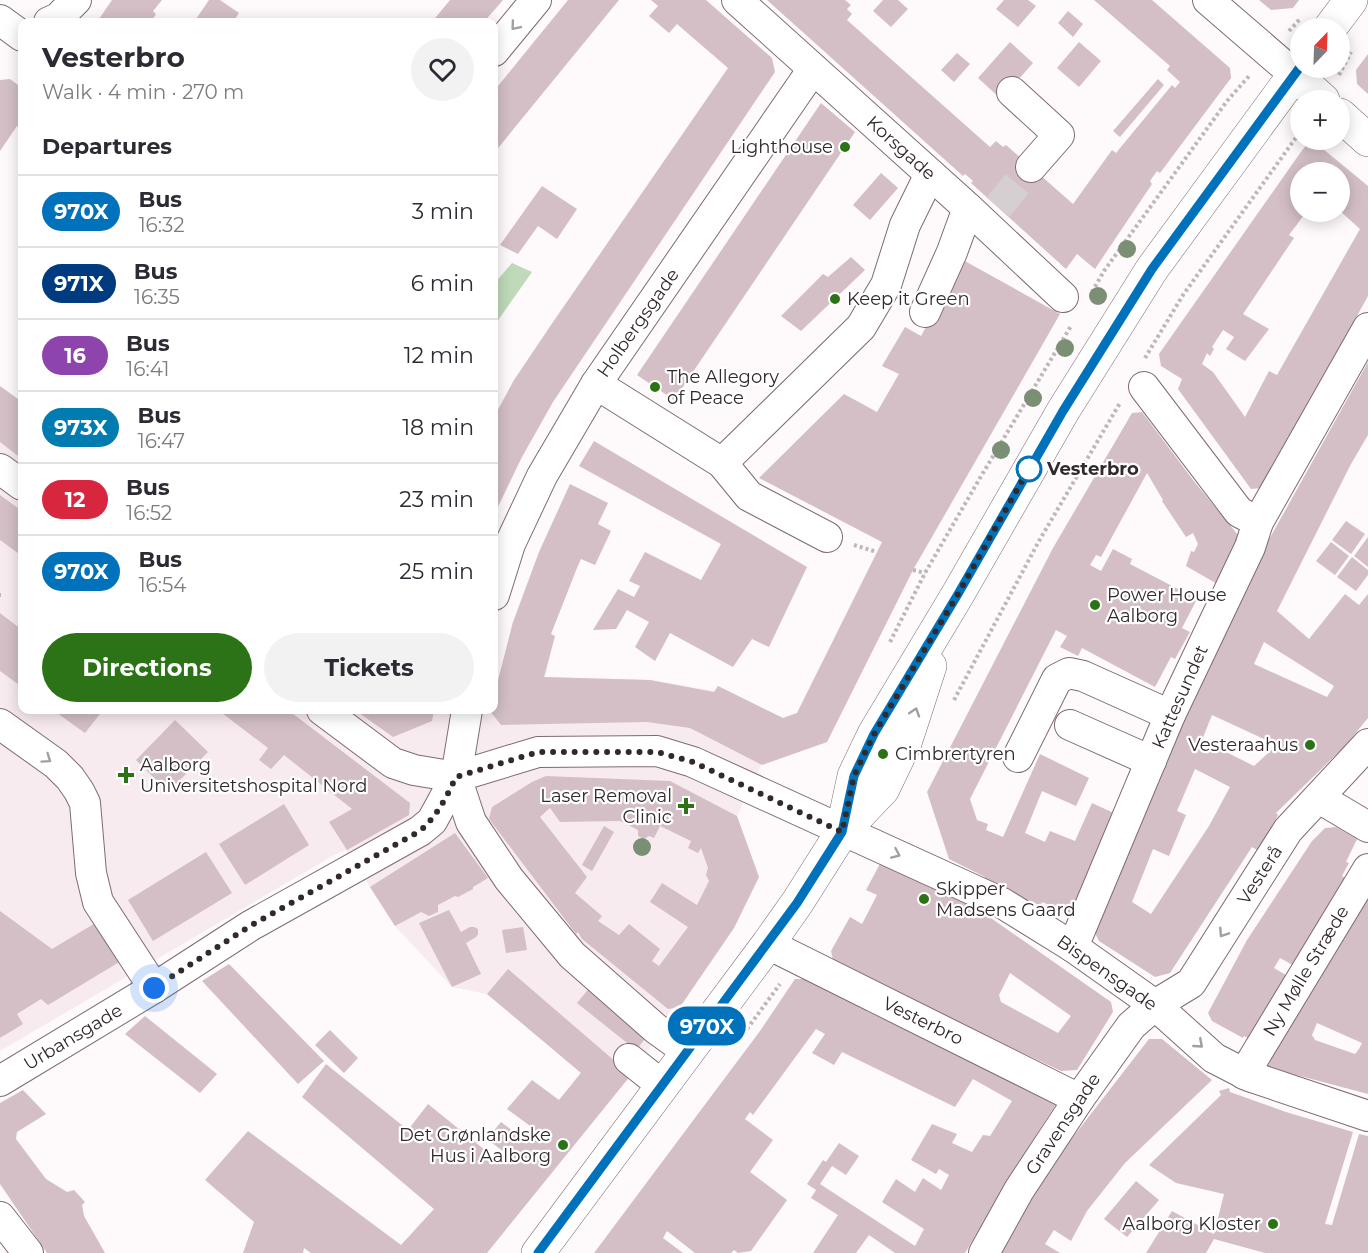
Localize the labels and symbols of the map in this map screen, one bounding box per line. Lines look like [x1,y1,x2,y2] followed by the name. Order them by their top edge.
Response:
[1290,18,1350,78] north arrow
[511,19,522,30] one-way arrow
[862,111,940,185] street label: Korsgade
[731,136,833,158] place label: Lighthouse
[838,140,852,154] marker: Lighthouse
[592,264,684,382] street label: Holbergsgade
[847,288,970,310] place label: Keep it Green
[828,292,842,306] marker: Keep it Green
[667,366,779,409] place label: The Allegory of Peace
[648,380,662,394] marker: The Allegory of Peace
[1016,456,1042,482] marker: Vesterbro
[1046,458,1139,480] place label: Vesterbro
[1107,584,1227,627] place label: Power House Aalborg
[1088,598,1102,612] marker: Power House Aalborg
[1147,642,1213,752] street label: Kattesundet
[908,707,920,718] one-way arrow
[1188,734,1298,756] place label: Vesteraahus
[1303,738,1317,752] marker: Vesteraahus
[895,743,1016,765] place label: Cimbrertyren
[876,747,890,761] marker: Cimbrertyren
[41,752,52,763] one-way arrow
[140,754,368,797] place label: Aalborg Universitetshospital Nord
[117,766,135,784] marker: Aalborg Universitetshospital Nord
[540,785,672,828] place label: Laser Removal Clinic
[677,797,695,815] marker: Laser Removal Clinic
[1233,841,1287,909] street label: Vesterå
[890,847,901,859] one-way arrow
[936,878,1076,921] place label: Skipper Madsens Gaard
[917,892,931,906] marker: Skipper Madsens Gaard
[1258,902,1354,1040] street label: Ny Mølle Stræde
[1219,926,1230,937] one-way arrow
[1053,930,1161,1016] street label: Bispensgade
[139,973,169,1003] your location
[879,992,967,1050] street label: Vesterbro
[20,999,126,1075] street label: Urbansgade
[665,1006,749,1046] line badge: 970X
[1192,1037,1202,1048] one-way arrow
[1021,1069,1105,1179] street label: Gravensgade
[399,1124,551,1167] place label: Det Grønlandske Hus i Aalborg
[556,1138,570,1152] marker: Det Grønlandske Hus i Aalborg
[1122,1213,1261,1235] place label: Aalborg Kloster
[1266,1217,1280,1231] marker: Aalborg Kloster

